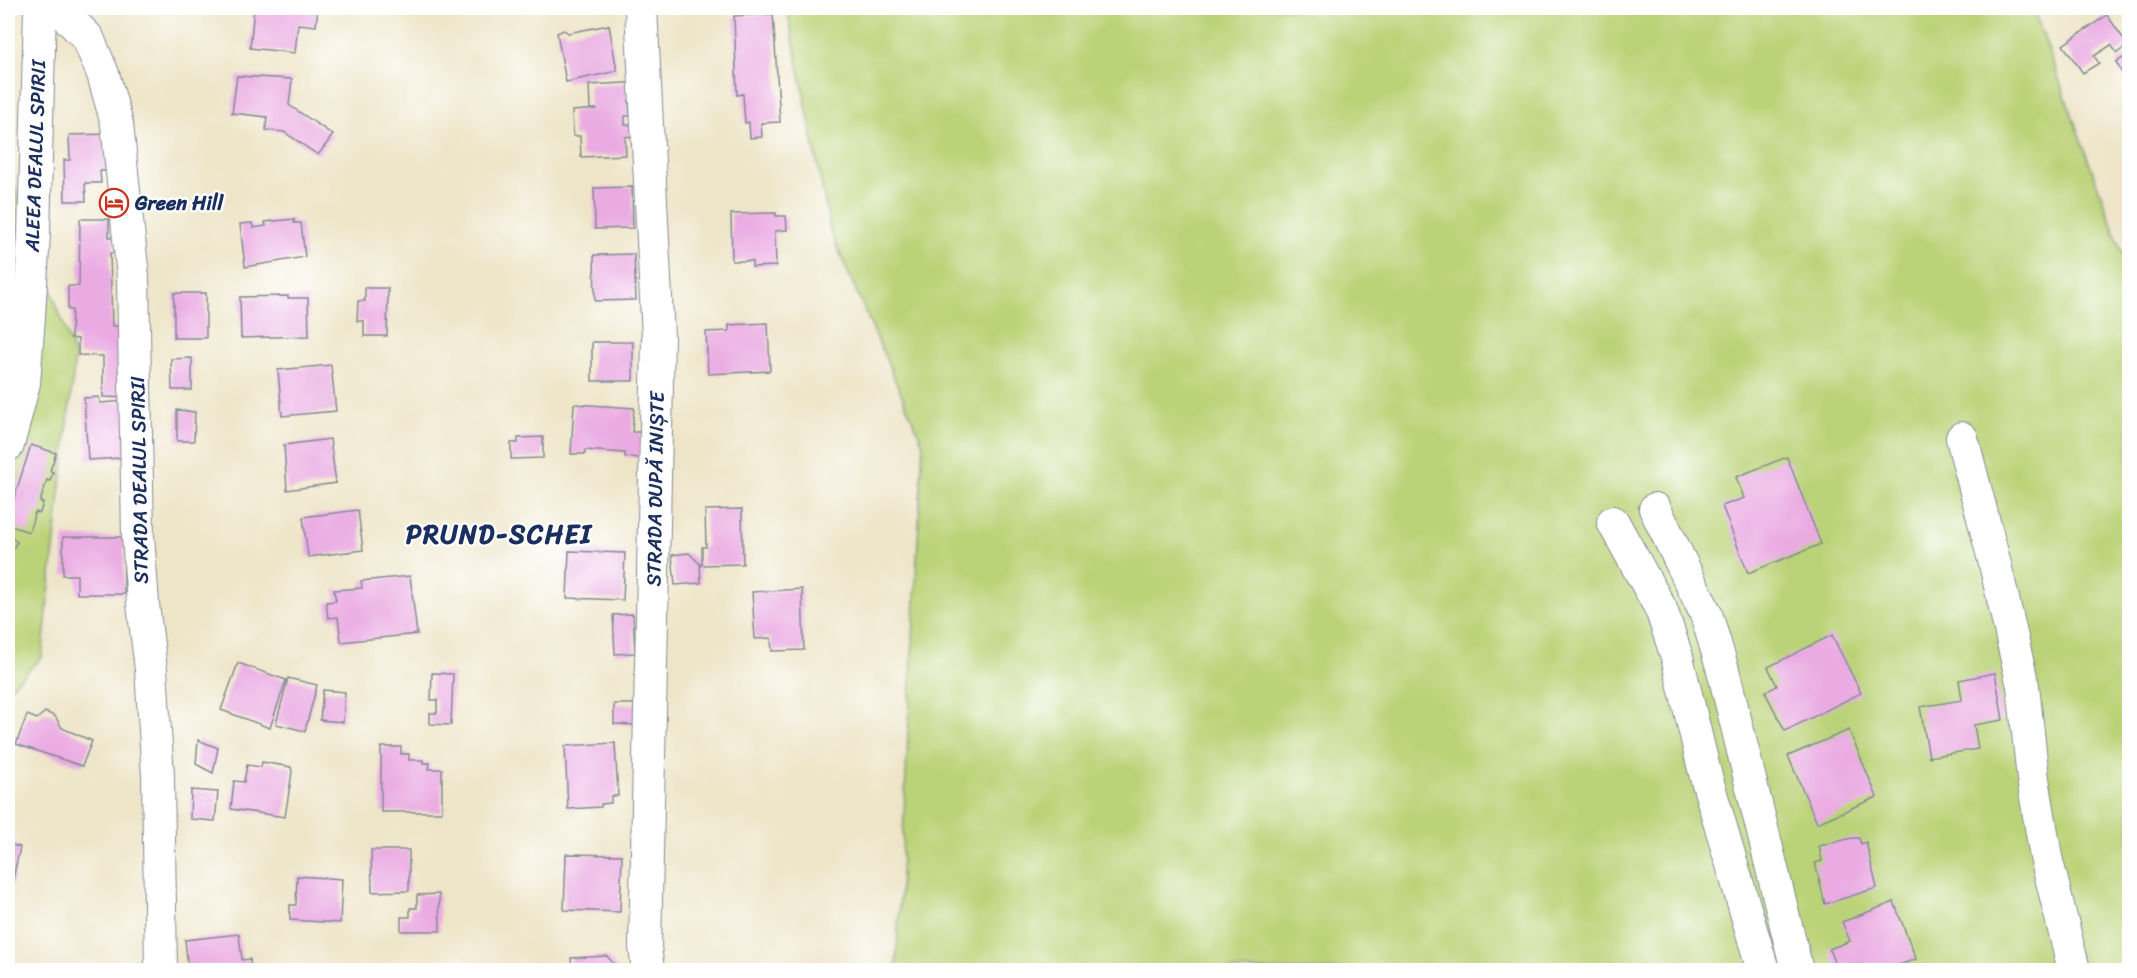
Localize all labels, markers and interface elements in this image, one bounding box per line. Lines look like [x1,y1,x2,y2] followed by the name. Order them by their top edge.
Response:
[15,58,56,254] street label: ALEEA DEALUL SPIRII
[134,186,225,221] place label: Green Hill
[98,187,130,219] hotel icon: Green Hill
[120,376,159,584] street label: STRADA DEALUL SPIRII
[636,389,675,587] street label: STRADA DUPĂ INIȘTE
[406,511,593,557] district label: PRUND-SCHEI

